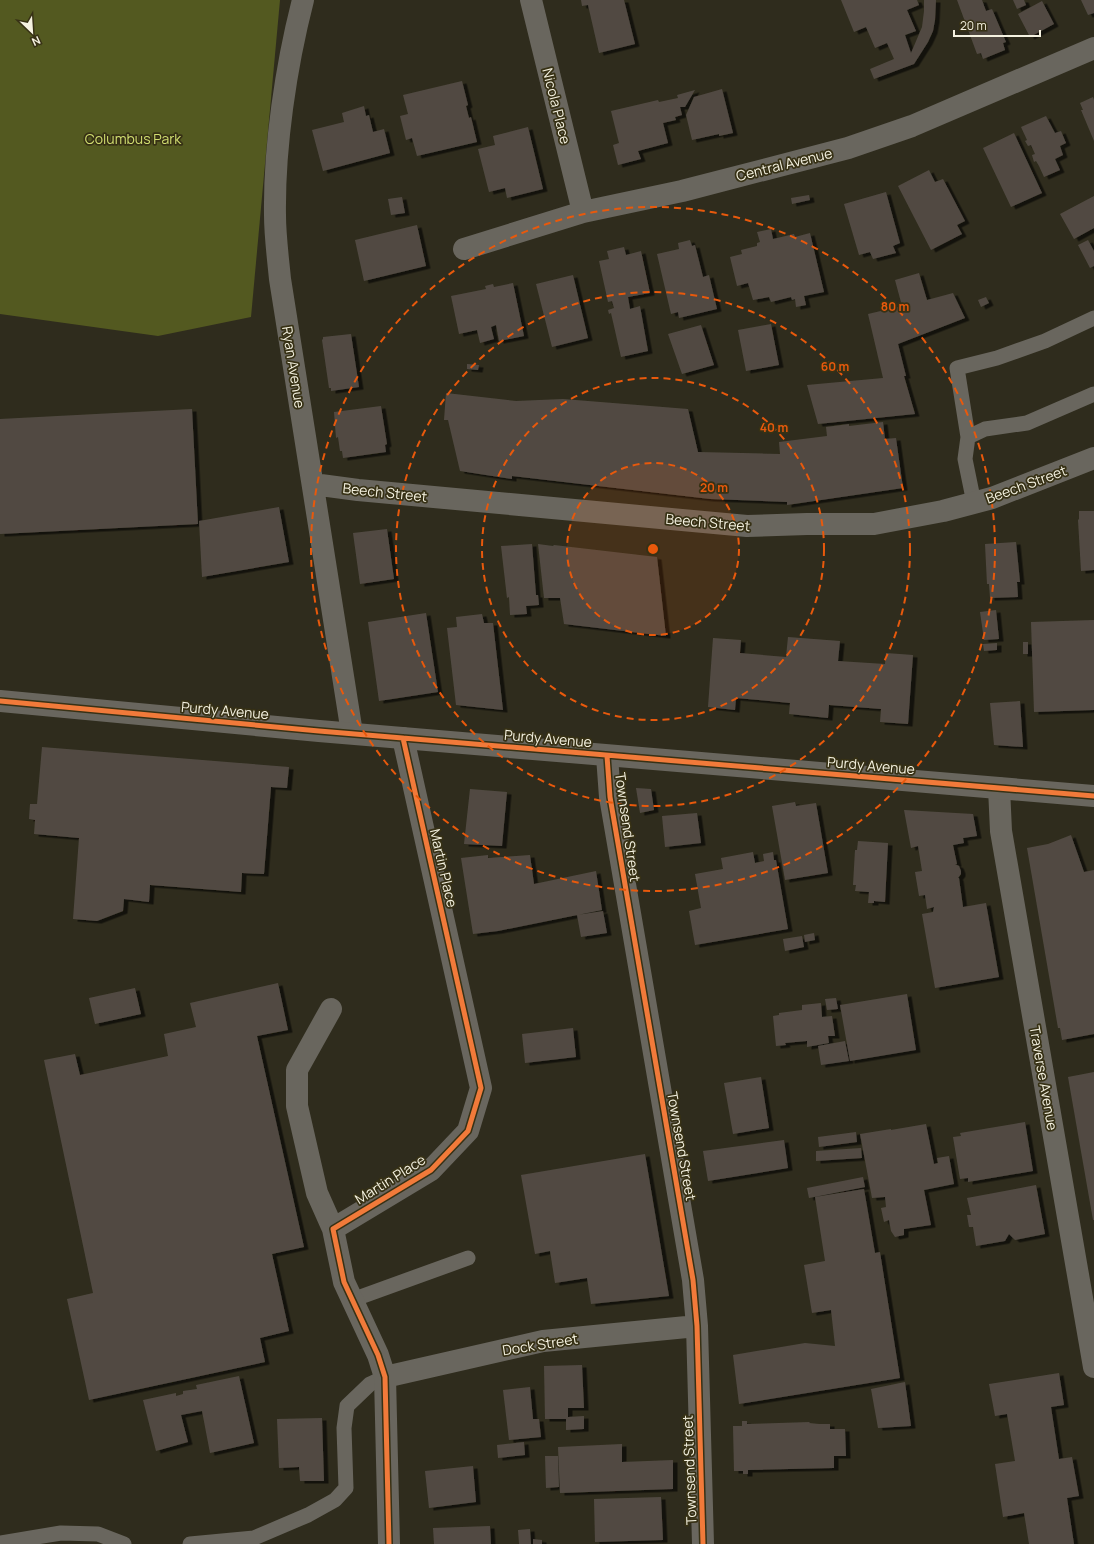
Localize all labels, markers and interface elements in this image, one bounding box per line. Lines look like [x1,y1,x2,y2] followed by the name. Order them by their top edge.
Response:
[12,12,52,52] north arrow
[954,12,1040,38] scale bar
[960,17,987,34] text: 20 m
[30,33,43,50] text: N
[538,66,576,146] street label: Nicola Place
[85,129,182,148] park label: Columbus Park
[734,143,834,185] street label: Central Avenue
[881,298,909,315] text: 80 m
[278,325,310,409] street label: Ryan Avenue
[821,358,849,375] text: 60 m
[760,419,788,436] text: 40 m
[983,460,1070,507] street label: Beech Street
[342,478,429,506] street label: Beech Street
[700,479,728,496] text: 20 m
[665,509,752,535] street label: Beech Street
[646,542,660,556] centre of rings
[180,697,270,723] street label: Purdy Avenue
[503,725,593,751] street label: Purdy Avenue
[826,752,916,778] street label: Purdy Avenue
[611,771,645,883] street label: Townsend Street
[426,827,462,909] street label: Martin Place
[1025,1024,1063,1132] street label: Traverse Avenue
[663,1090,701,1202] street label: Townsend Street
[351,1150,429,1208] street label: Martin Place
[501,1329,580,1359] street label: Dock Street
[678,1414,700,1525] street label: Townsend Street

